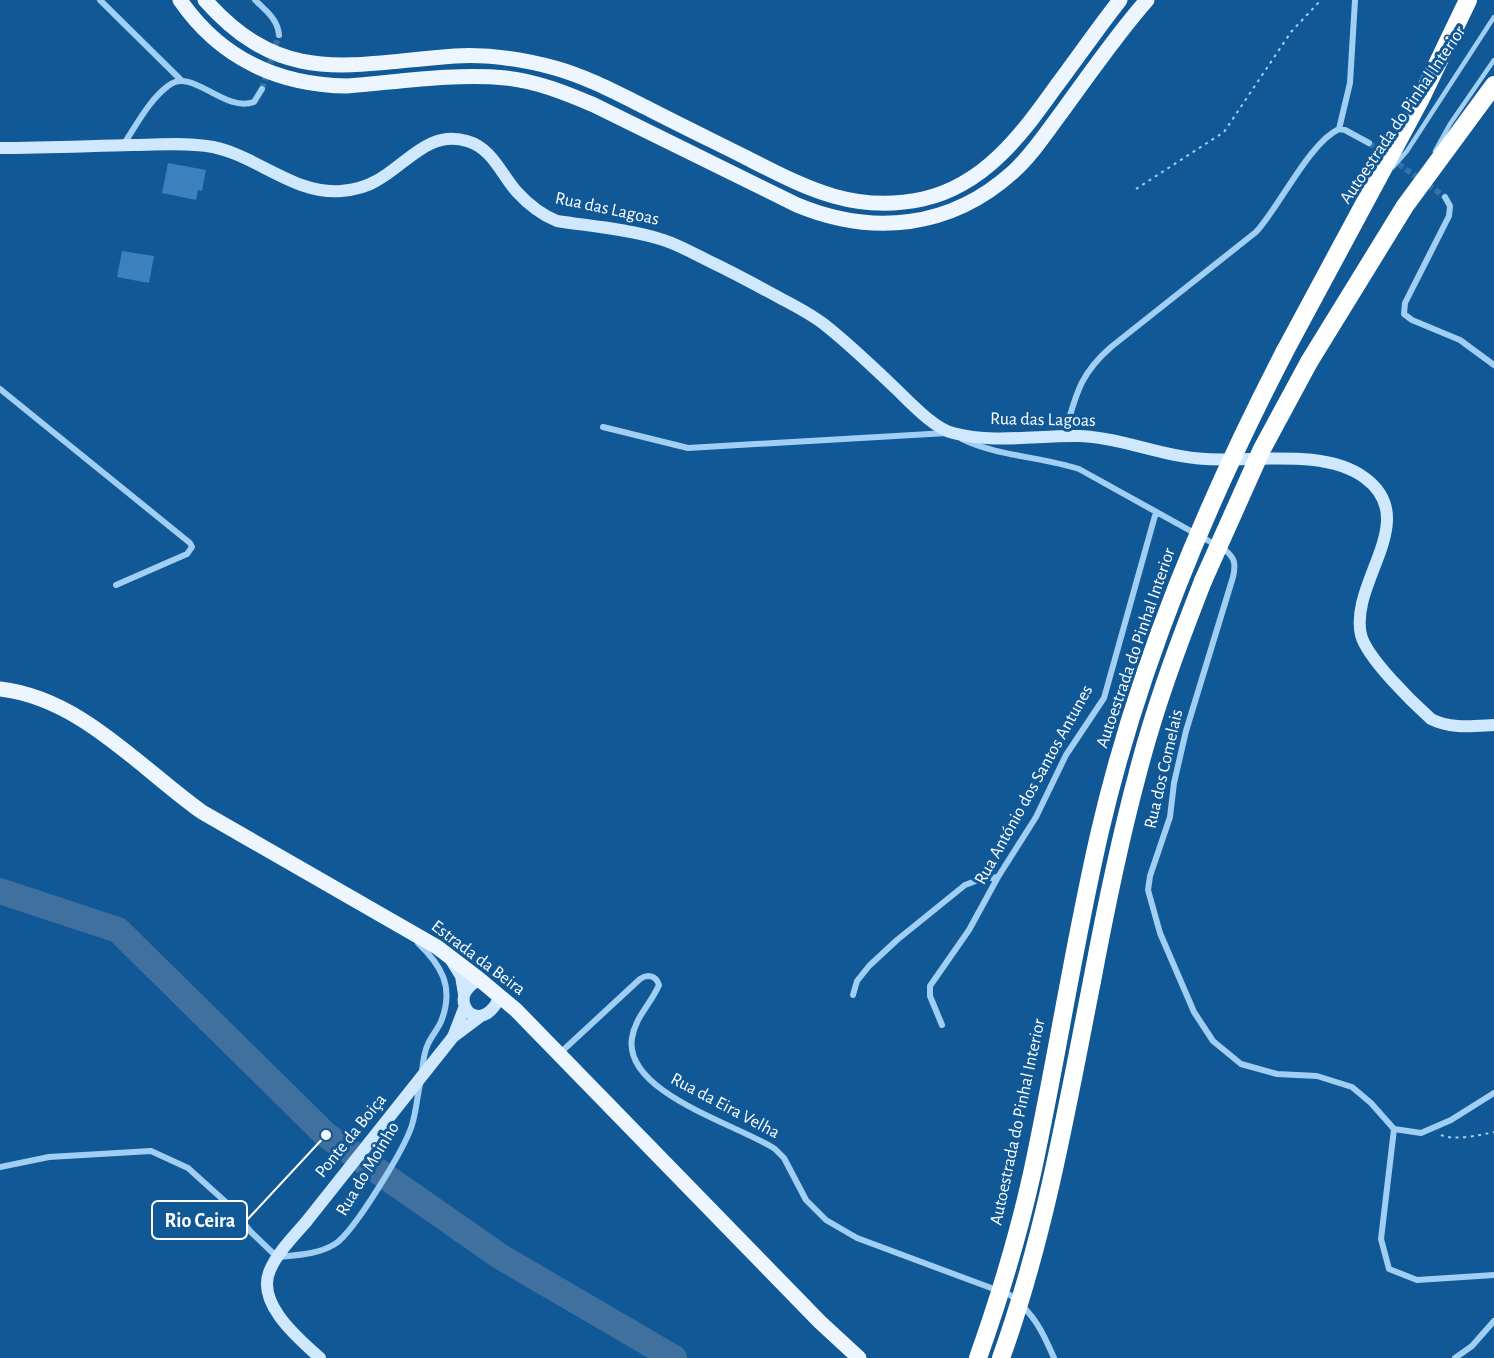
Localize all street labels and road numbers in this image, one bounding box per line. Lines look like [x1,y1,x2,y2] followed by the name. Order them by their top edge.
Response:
[1337,23,1469,207] street label: Autoestrada do Pinhal Interior
[553,189,661,229] street label: Rua das Lagoas
[990,410,1096,430] street label: Rua das Lagoas
[1093,545,1179,750] street label: Autoestrada do Pinhal Interior
[972,682,1096,888] street label: Rua António dos Santos Antunes
[1142,708,1186,830] street label: Rua dos Comelais
[428,917,528,999] street label: Estrada da Beira
[987,1017,1049,1227] street label: Autoestrada do Pinhal Interior
[668,1070,782,1142] street label: Rua da Eira Velha
[312,1091,390,1181] street label: Ponte da Boiça
[333,1119,403,1219] street label: Rua do Moinho

